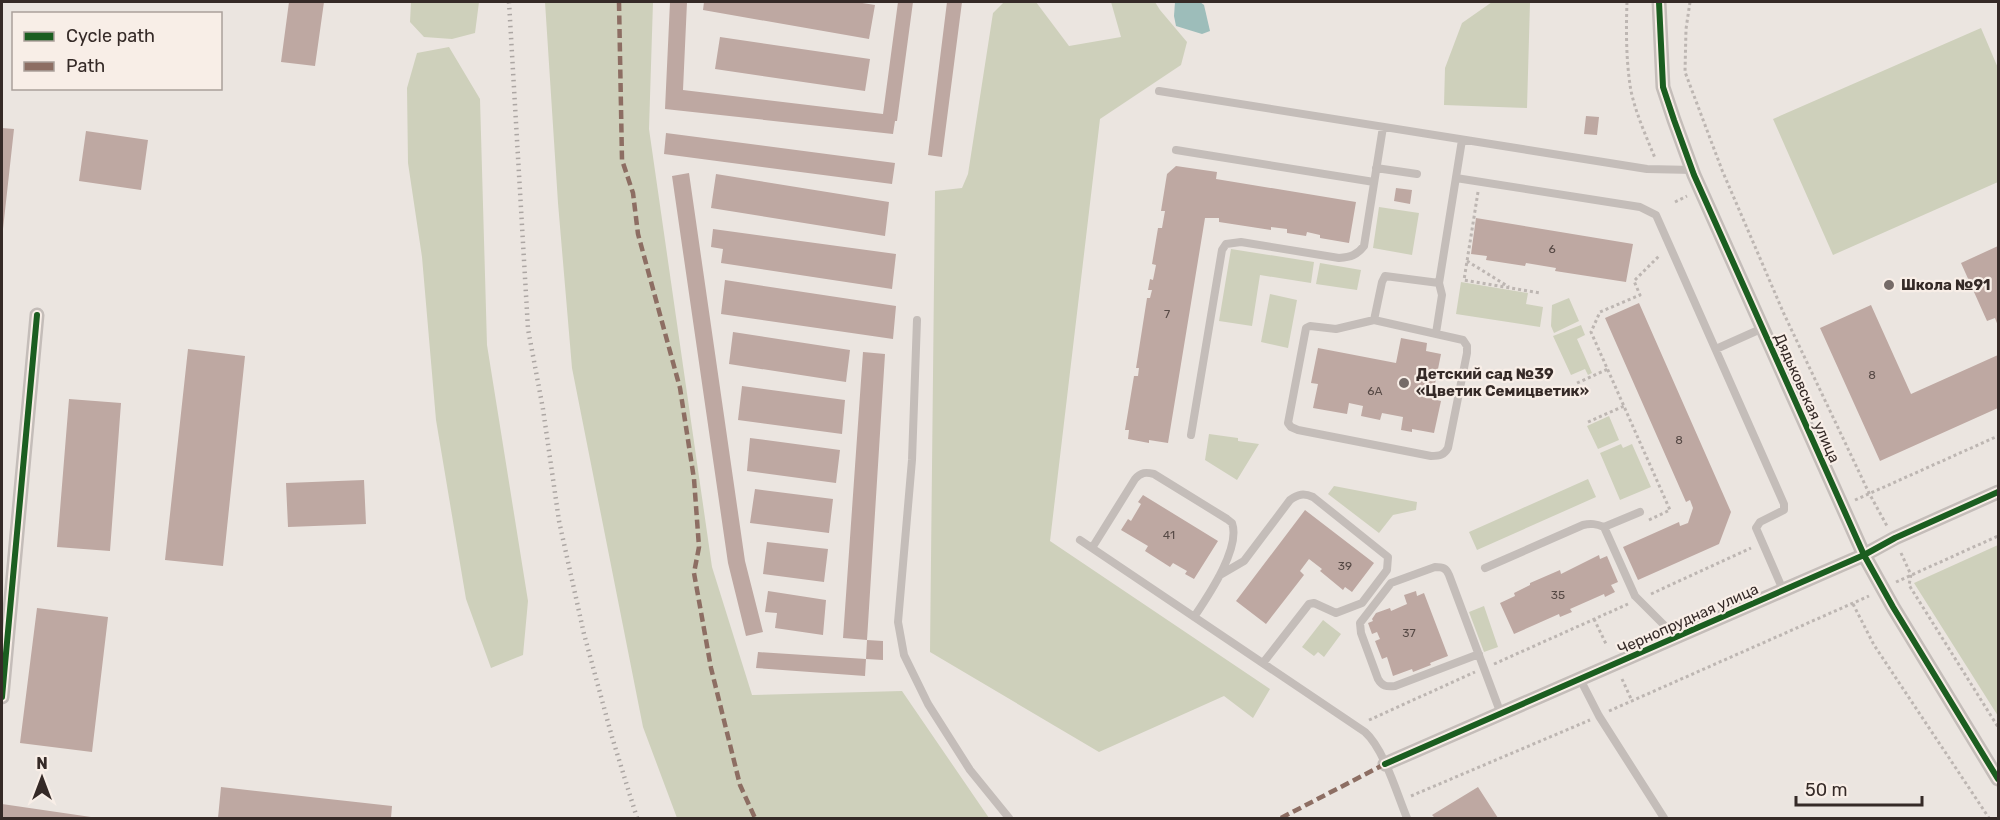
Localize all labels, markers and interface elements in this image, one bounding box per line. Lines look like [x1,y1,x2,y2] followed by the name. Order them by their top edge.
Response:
[12,12,222,90] legend
[66,25,155,47] text: Cycle path
[66,55,105,77] text: Path
[1548,242,1556,256] house number: 6
[1901,276,1990,294] place label: Школа №91
[1882,278,1896,292] marker: Школа №91
[1164,307,1170,321] house number: 7
[1770,331,1844,465] street label: Дядьковская улица
[1416,365,1589,400] place label: Детский сад №39 «Цветик Семицветик»
[1868,368,1876,382] house number: 8
[1397,376,1411,390] marker: Детский сад №39 «Цветик Семицветик»
[1367,384,1383,398] house number: 6А
[1675,433,1683,447] house number: 8
[1163,528,1175,542] house number: 41
[1338,559,1352,573] house number: 39
[1615,580,1761,658] street label: Чернопрудная улица
[1551,588,1565,602] house number: 35
[1402,626,1416,640] house number: 37
[12,748,72,808] north arrow
[36,754,48,773] text: N
[1796,769,1922,807] scale bar
[1805,779,1848,801] text: 50 m

